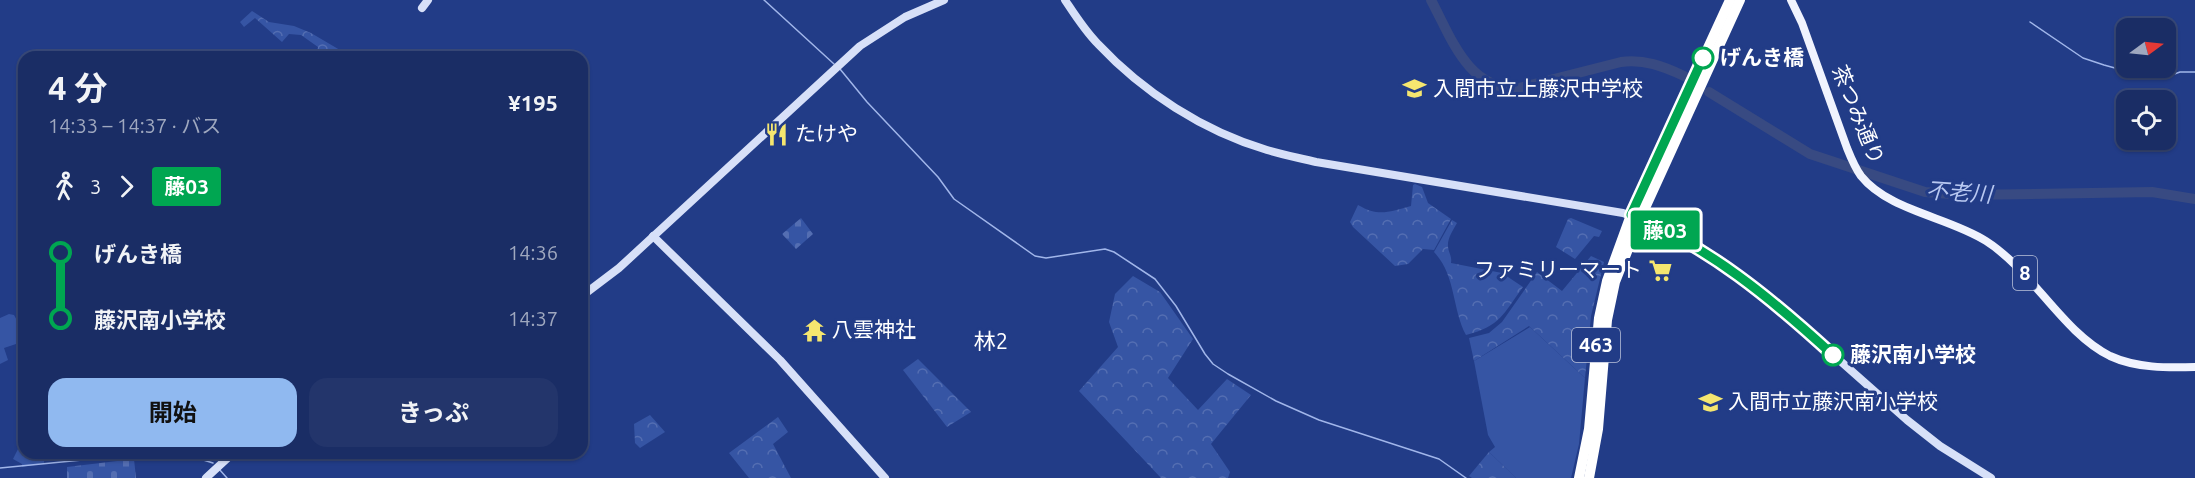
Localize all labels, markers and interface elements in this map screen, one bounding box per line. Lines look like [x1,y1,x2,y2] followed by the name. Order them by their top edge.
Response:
[2116,18,2176,78] north arrow
[2116,18,2176,150] map controls
[1720,45,1804,69] place label: げんき橋
[1692,47,1714,69] marker: げんき橋
[1828,61,1890,168] street label: 茶つみ通り
[48,69,107,106] text: 4 分
[1402,76,1428,102] school or university icon: 入間市立上藤沢中学校
[1433,76,1643,100] place label: 入間市立上藤沢中学校
[508,90,558,115] text: ¥195
[2116,90,2176,150] button: locate
[48,114,221,137] text: 14:33 – 14:37 · バス
[764,121,790,147] restaurant icon: たけや
[795,121,858,145] place label: たけや
[48,170,81,203] icon: walk
[110,170,143,203] icon: forward
[164,174,209,198] text: 藤03
[90,175,101,198] text: 3
[1925,177,1995,206] water label: 不老川
[1630,210,1700,250] line badge: 藤03
[1643,218,1687,242] text: 藤03
[94,241,182,266] text: げんき橋
[508,241,558,264] text: 14:36
[2013,256,2037,290] road number: 8
[1474,257,1642,281] place label: ファミリーマート
[1647,257,1673,283] supermarket icon: ファミリーマート
[94,307,226,332] text: 藤沢南小学校
[508,307,558,330] text: 14:37
[801,317,827,343] temple icon: 八雲神社
[832,317,916,341] place label: 八雲神社
[974,328,1008,353] district label: 林2
[1572,328,1620,362] road number: 463
[1850,342,1976,366] place label: 藤沢南小学校
[1822,344,1844,366] marker: 藤沢南小学校
[48,378,297,447] button: 開始
[309,378,558,447] button: きっぷ
[1697,389,1723,415] school or university icon: 入間市立藤沢南小学校
[1728,389,1938,413] place label: 入間市立藤沢南小学校

